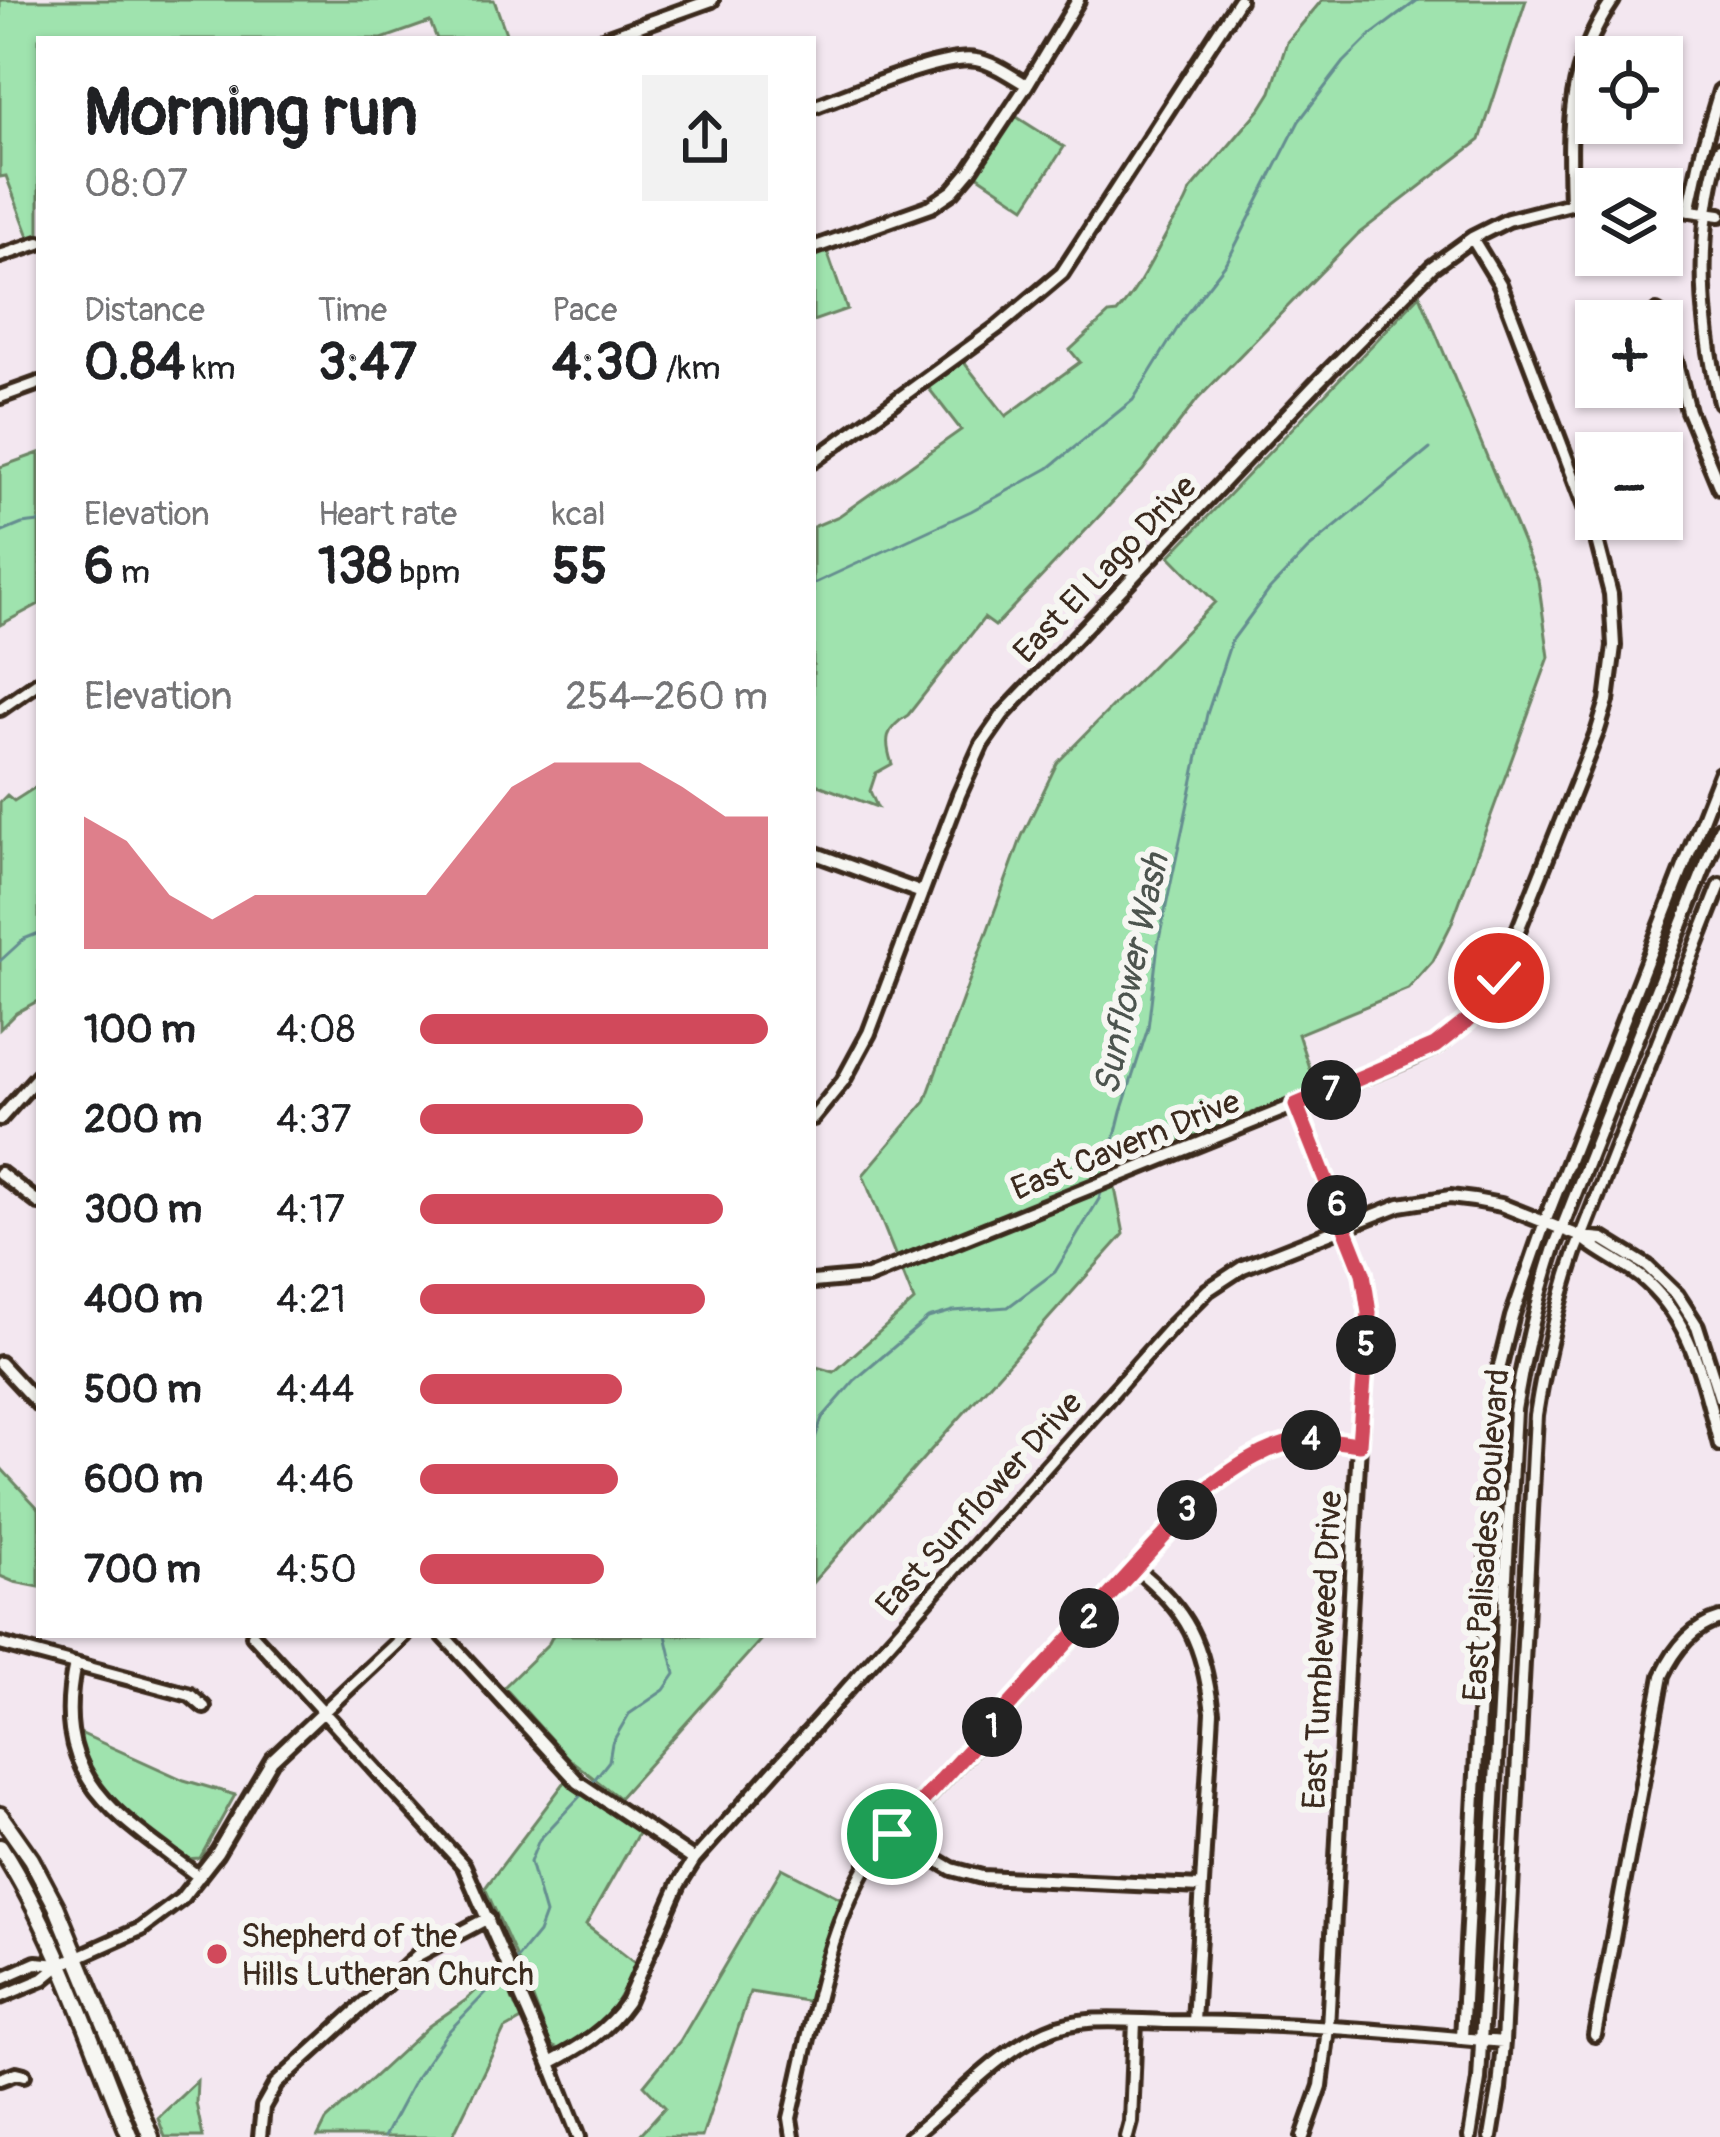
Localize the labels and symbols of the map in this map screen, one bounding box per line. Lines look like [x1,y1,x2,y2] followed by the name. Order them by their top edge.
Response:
[1005,466,1205,672] street label: East El Lago Drive
[1084,848,1179,1099] water label: Sunflower Wash
[1448,927,1550,1029] pin
[1301,1060,1361,1120] pin: 7
[1005,1081,1246,1210] street label: East Cavern Drive
[1307,1175,1367,1235] pin: 6
[1336,1315,1396,1375] pin: 5
[1454,1368,1519,1703] street label: East Palisades Boulevard
[867,1383,1091,1625] street label: East Sunflower Drive
[1281,1410,1341,1470] pin: 4
[1157,1480,1217,1540] pin: 3
[1294,1490,1351,1810] street label: East Tumbleweed Drive
[1059,1588,1119,1648] pin: 2
[962,1697,1022,1757] pin: 1
[841,1783,943,1885] pin
[241,1916,534,1995] place label: Shepherd of the Hills Lutheran Church
[204,1941,230,1967] marker: Shepherd of the Hills Lutheran Church

